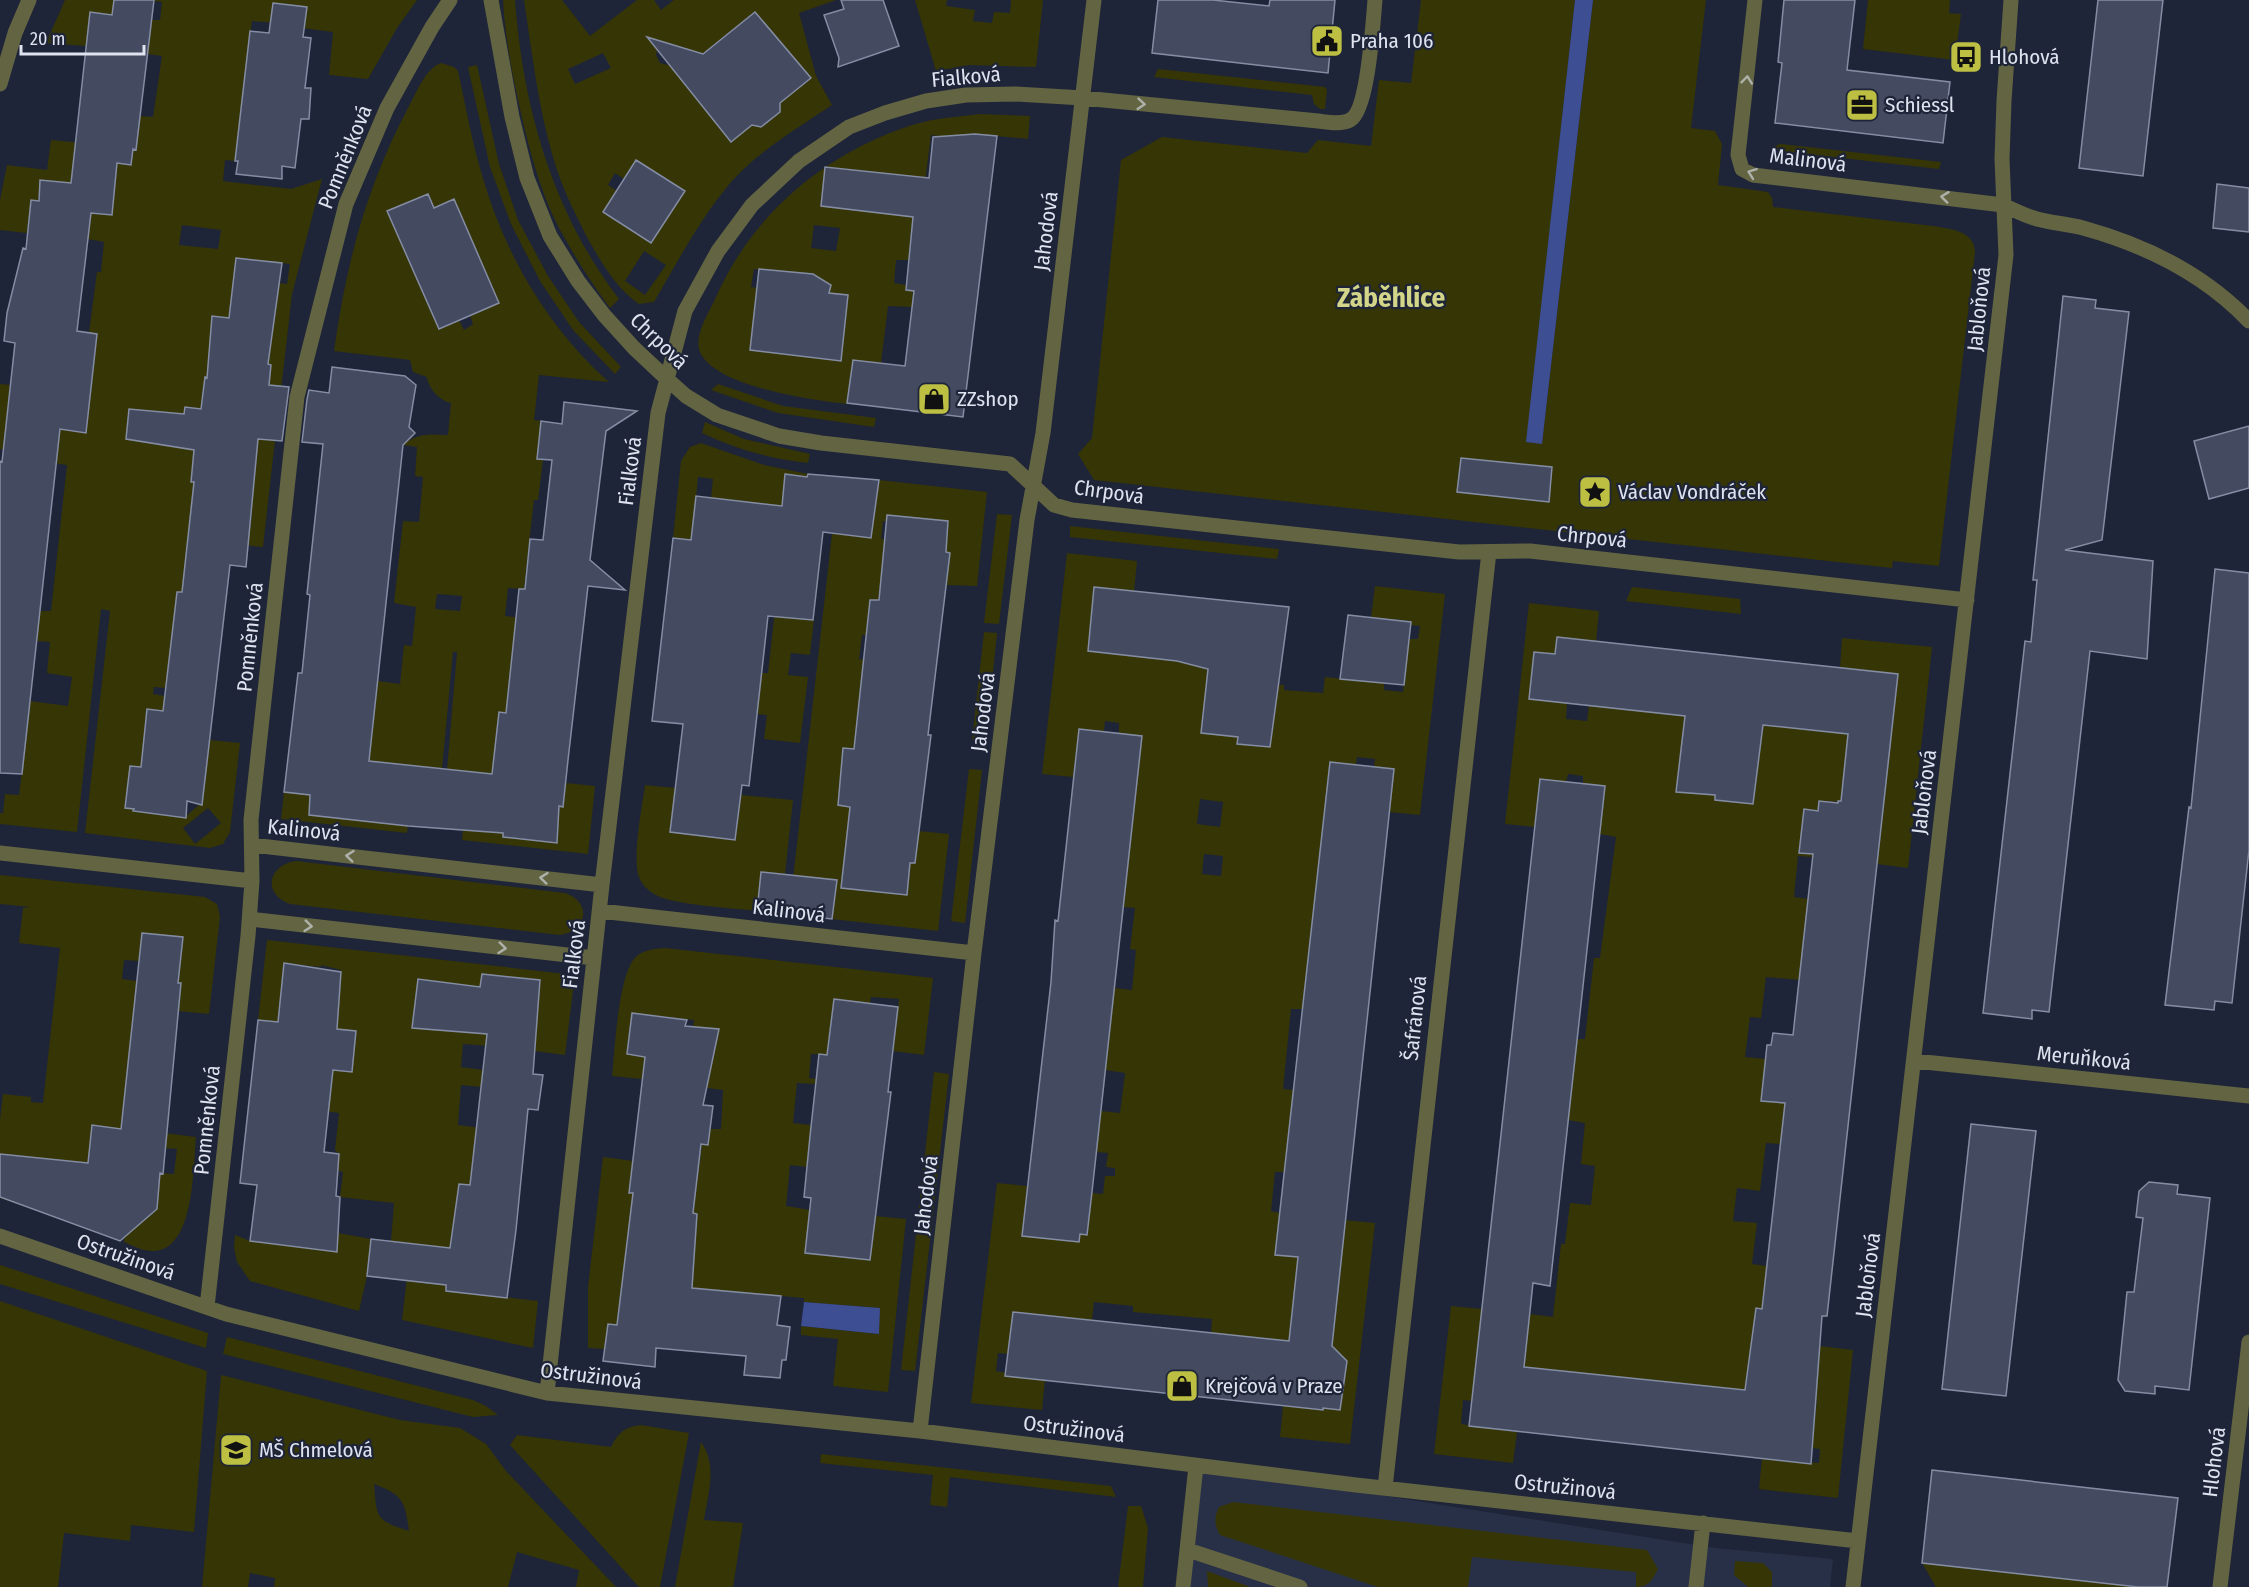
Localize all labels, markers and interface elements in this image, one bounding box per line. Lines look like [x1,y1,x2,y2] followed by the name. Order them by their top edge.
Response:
[21,18,144,56] scale bar
[1309,23,1345,59] public building icon: Praha 106
[30,28,65,50] text: 20 m
[1350,28,1433,54] place label: Praha 106
[1948,39,1984,75] bus stop icon: Hlohová
[1989,44,2060,70] place label: Hlohová
[930,61,1002,93] street label: Fialková
[1740,76,1752,85] one-way arrow
[1844,87,1880,123] office icon: Schiessl
[1885,92,1955,118] place label: Schiessl
[1136,97,1145,110] one-way arrow
[312,101,378,213] street label: Pomněnková
[1768,142,1848,178] street label: Malinová
[1748,167,1758,180] one-way arrow
[1028,190,1064,272] street label: Jahodová
[1941,191,1950,204] one-way arrow
[1962,265,1996,353] street label: Jabloňová
[1337,282,1445,314] district label: Záběhlice
[625,307,693,375] street label: Chrpová
[916,381,952,417] shop icon: ZZshop
[957,386,1019,412] place label: ZZshop
[613,435,647,507] street label: Fialková
[1072,474,1146,510] street label: Chrpová
[1577,474,1613,510] place icon: Václav Vondráček
[1618,479,1766,505] place label: Václav Vondráček
[1556,520,1628,554] street label: Chrpová
[231,581,269,693] street label: Pomněnková
[965,671,1001,753] street label: Jahodová
[1906,748,1942,836] street label: Jabloňová
[266,813,342,847] street label: Kalinová
[346,850,355,863] one-way arrow
[540,872,549,885] one-way arrow
[751,894,827,928] street label: Kalinová
[557,918,591,990] street label: Fialková
[303,919,312,931] one-way arrow
[497,941,506,953] one-way arrow
[1398,974,1432,1062] street label: Šafránová
[2036,1040,2132,1076] street label: Meruňková
[188,1064,226,1176] street label: Pomněnková
[908,1154,944,1236] street label: Jahodová
[73,1228,179,1286] street label: Ostružinová
[1850,1231,1886,1319] street label: Jabloňová
[539,1357,643,1395] street label: Ostružinová
[1164,1368,1200,1404] shop icon: Krejčová v Praze
[1205,1373,1343,1399] place label: Krejčová v Praze
[1022,1410,1126,1448] street label: Ostružinová
[2197,1425,2231,1499] street label: Hlohová
[218,1432,254,1468] school or university icon: MŠ Chmelová
[259,1437,373,1463] place label: MŠ Chmelová
[1513,1469,1617,1505] street label: Ostružinová

